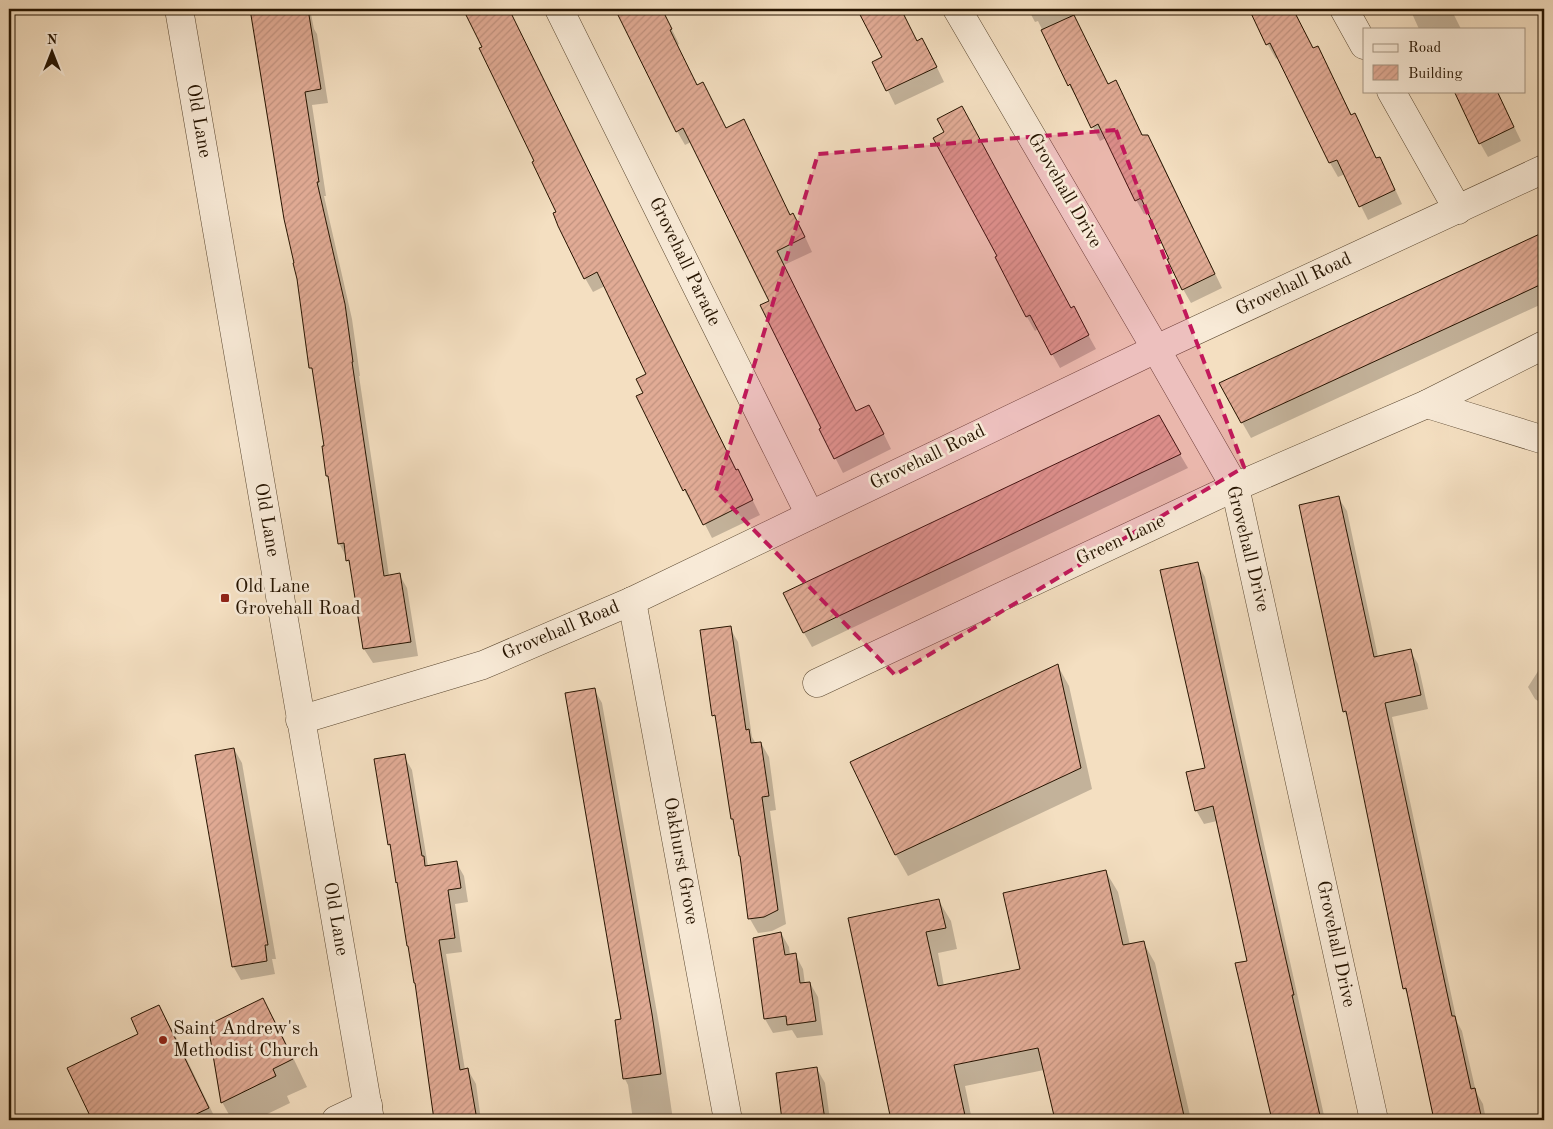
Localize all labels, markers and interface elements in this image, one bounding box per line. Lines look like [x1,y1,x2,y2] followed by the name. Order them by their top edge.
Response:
[28,28,78,78] north arrow
[1363,28,1526,92] legend
[47,33,58,47] text: N
[1408,41,1442,56] text: Road
[1408,67,1463,82] text: Building
[182,83,214,159] street label: Old Lane
[1024,130,1104,252] street label: Grovehall Drive
[645,195,723,329] street label: Grovehall Parade
[1233,250,1355,320] street label: Grovehall Road
[867,422,989,494] street label: Grovehall Road
[250,482,282,558] street label: Old Lane
[1222,484,1272,614] street label: Grovehall Drive
[1074,512,1168,570] street label: Green Lane
[235,578,361,619] place label: Old Lane Grovehall Road
[219,592,231,604] marker: Old Lane Grovehall Road
[499,598,623,664] street label: Grovehall Road
[659,796,701,926] street label: Oakhurst Grove
[1312,879,1358,1009] street label: Grovehall Drive
[319,881,351,957] street label: Old Lane
[173,1020,319,1061] place label: Saint Andrew's Methodist Church
[157,1034,169,1046] marker: Saint Andrew's Methodist Church

